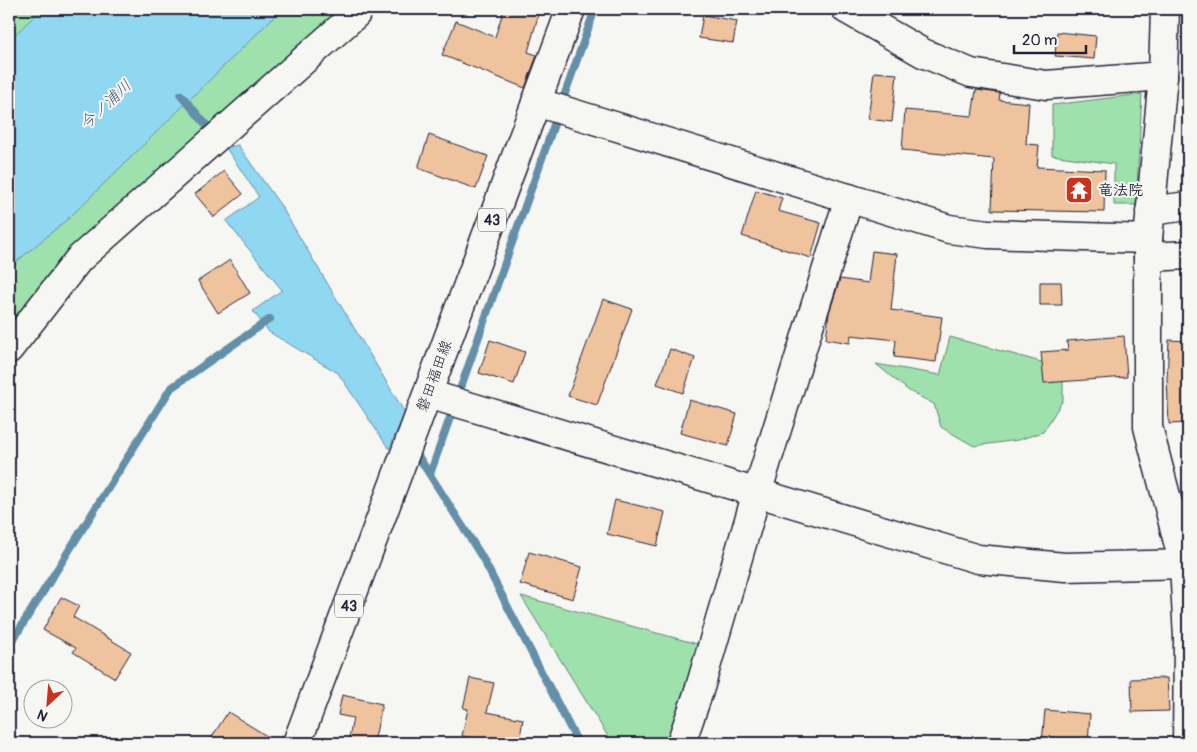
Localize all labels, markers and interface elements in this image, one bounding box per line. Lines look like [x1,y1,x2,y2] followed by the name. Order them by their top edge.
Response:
[1014,22,1087,54] scale bar
[1022,31,1057,50] text: 20 m
[75,76,136,134] water label: 今ノ浦川
[1064,175,1094,205] temple icon: 竜法院
[1098,181,1143,200] place label: 竜法院
[478,208,506,232] road number: 43
[413,338,456,415] street label: 磐田福田線
[335,594,363,618] road number: 43
[22,680,72,730] north arrow
[35,706,51,725] text: N

